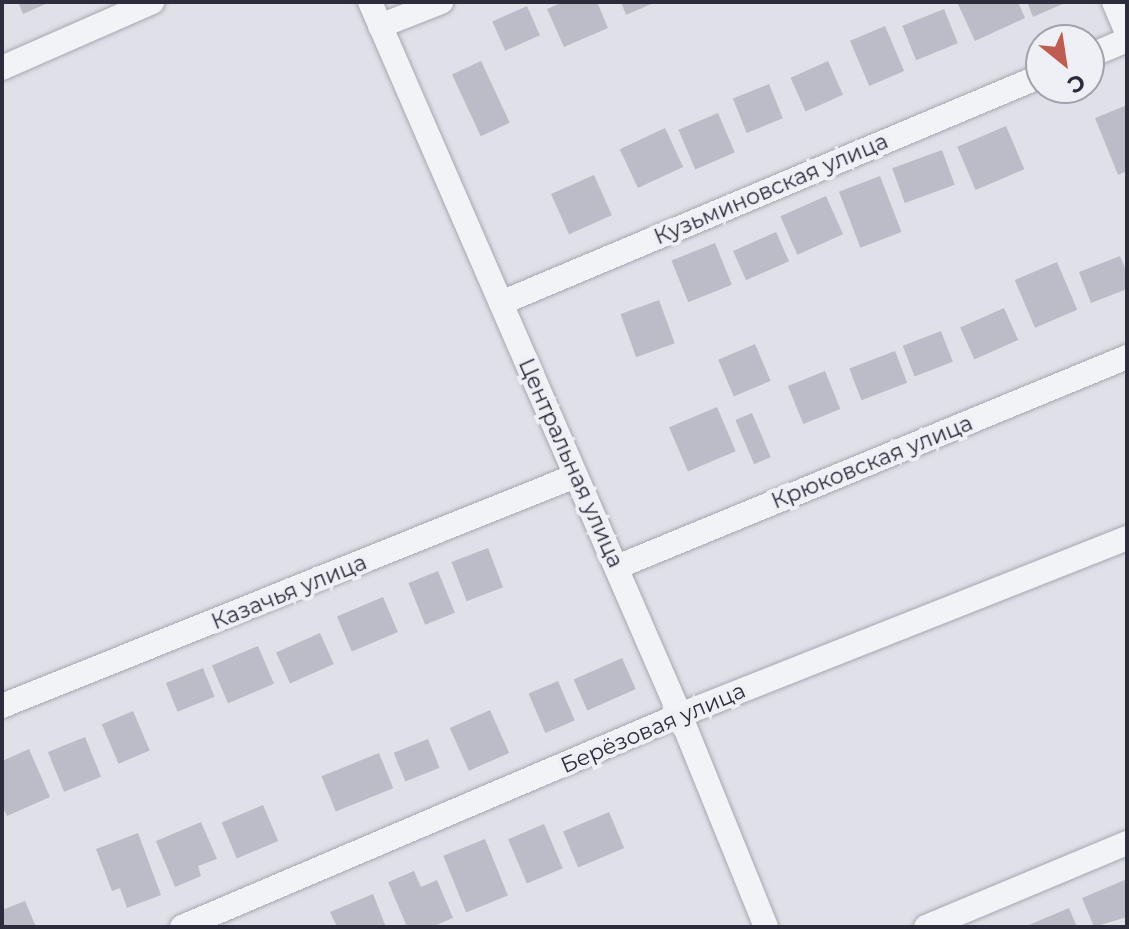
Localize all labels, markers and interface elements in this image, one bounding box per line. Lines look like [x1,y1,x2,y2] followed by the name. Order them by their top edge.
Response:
[1025,24,1105,104] north arrow
[1063,68,1090,99] text: С
[650,128,892,250] street label: Кузьминовская улица
[513,354,629,572] street label: Центральная улица
[768,410,976,514] street label: Крюковская улица
[208,549,370,635] street label: Казачья улица
[557,677,749,779] street label: Берёзовая улица

